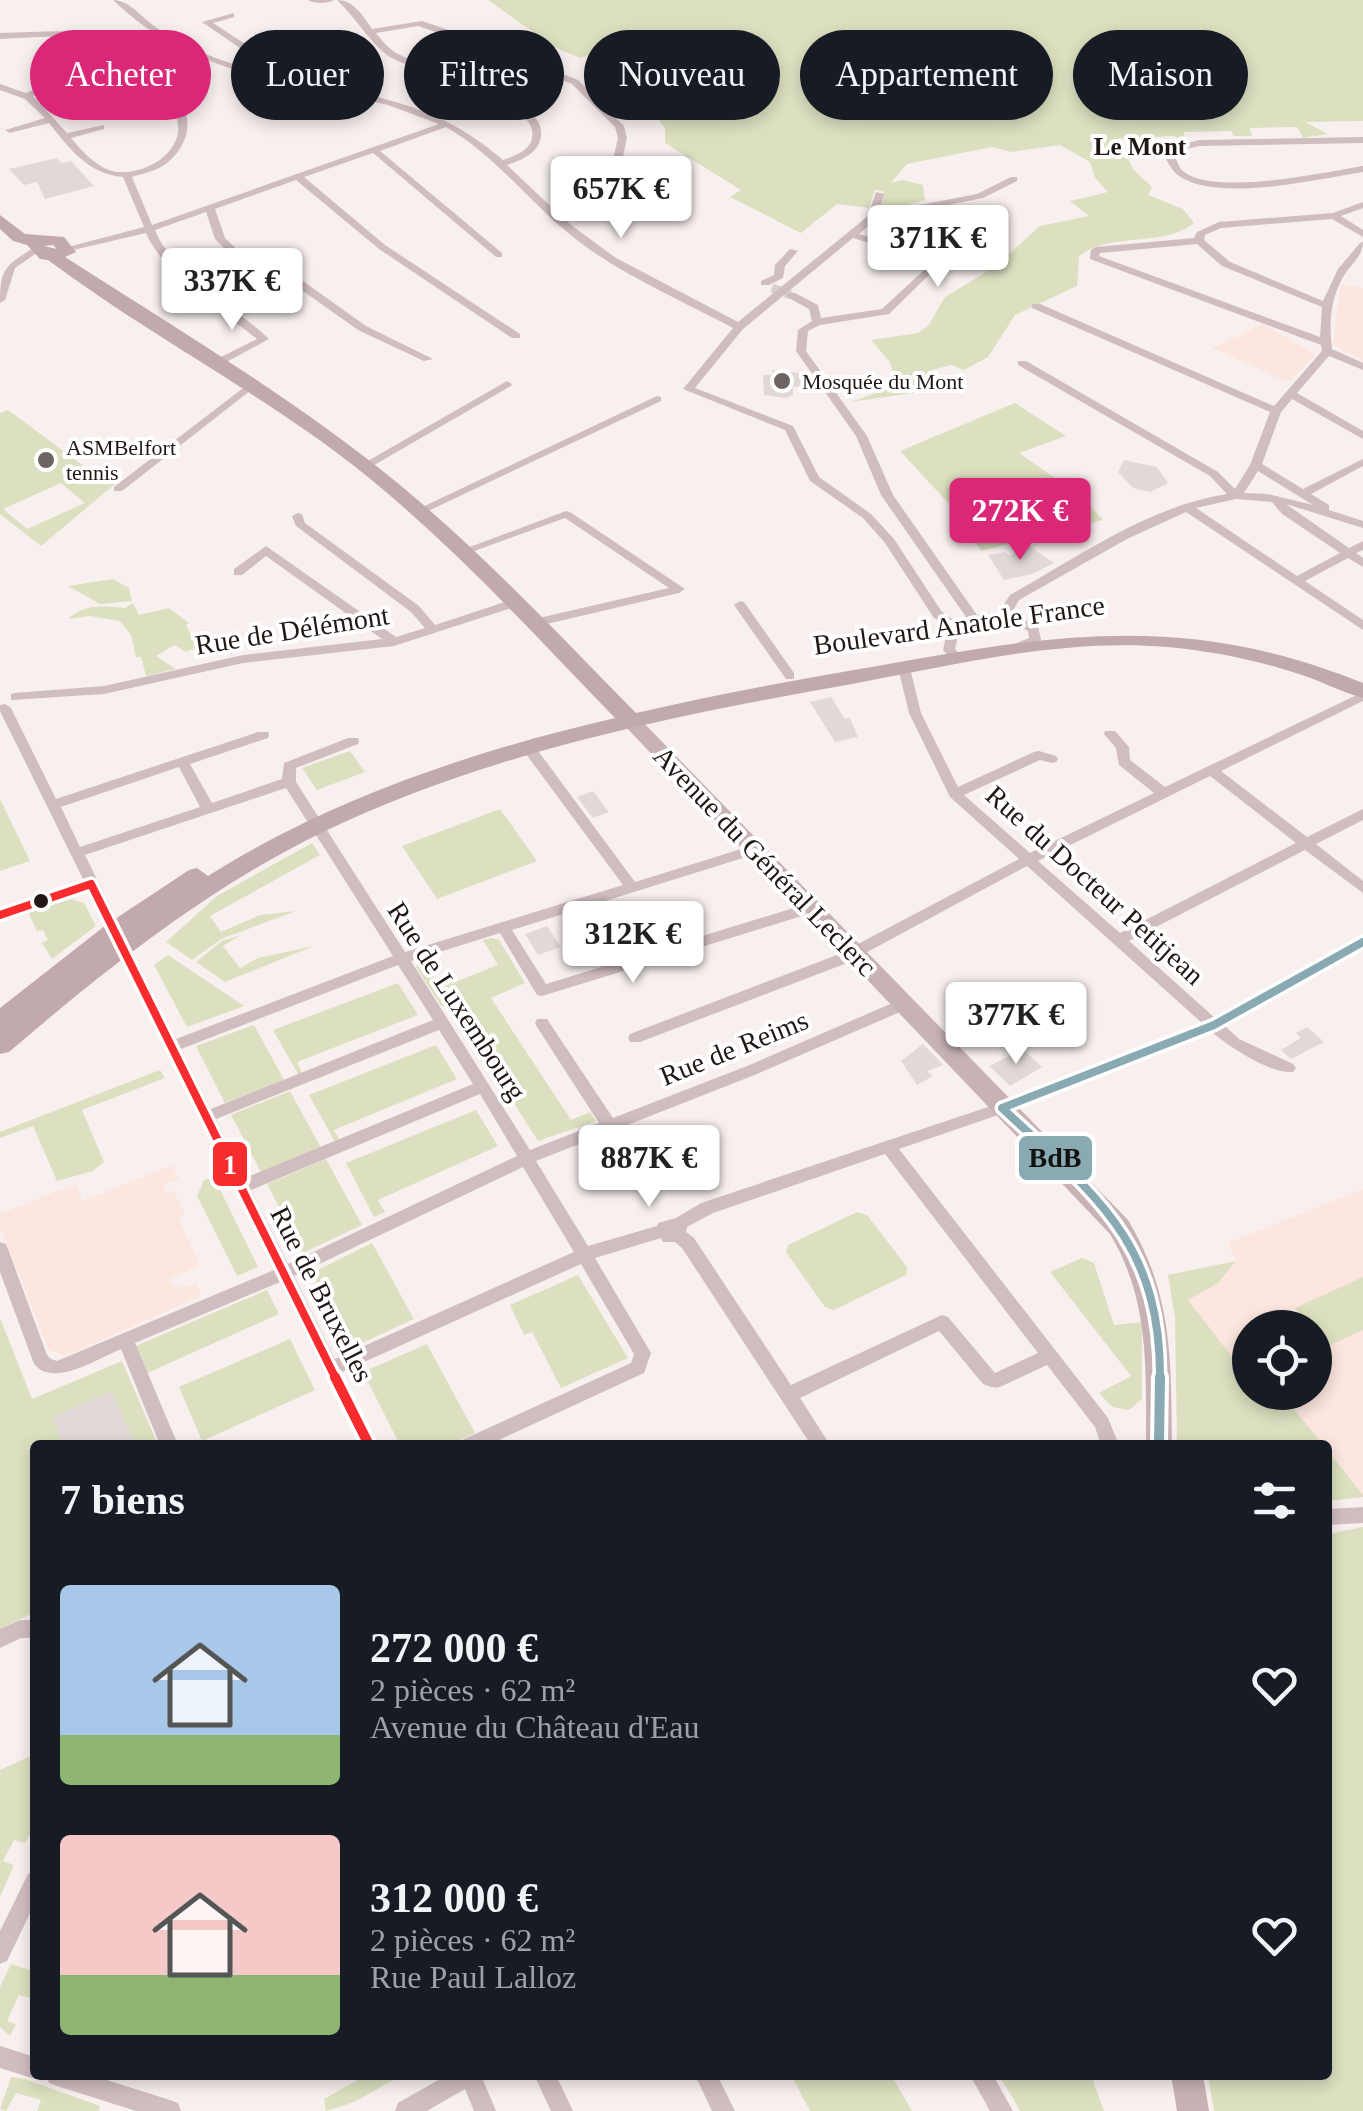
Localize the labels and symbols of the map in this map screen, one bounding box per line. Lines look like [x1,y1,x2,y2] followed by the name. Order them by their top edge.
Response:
[1094,133,1187,160] district label: Le Mont
[540,156,702,241] pin: 657K €
[857,205,1019,290] pin: 371K €
[151,248,313,333] pin: 337K €
[802,369,963,394] place label: Mosquée du Mont
[771,370,793,392] marker: Mosquée du Mont
[66,435,176,485] place label: ASMBelfort tennis
[35,449,57,471] marker: ASMBelfort tennis
[939,478,1101,563] pin: 272K €
[811,589,1107,661] street label: Boulevard Anatole France
[193,599,391,661] street label: Rue de Délémont
[647,740,883,982] street label: Avenue du Général Leclerc
[980,779,1210,991] street label: Rue du Docteur Petitjean
[31,891,51,911] unlabelled marker
[381,896,533,1106] street label: Rue de Luxembourg
[552,901,714,986] pin: 312K €
[935,982,1097,1067] pin: 377K €
[655,1004,813,1092] street label: Rue de Reims
[568,1125,730,1210] pin: 887K €
[1017,1134,1094,1182] line badge: BdB
[211,1140,249,1188] line badge: 1
[1029,1142,1081,1173] text: BdB
[223,1149,237,1180] text: 1
[264,1201,380,1387] street label: Rue de Bruxelles

